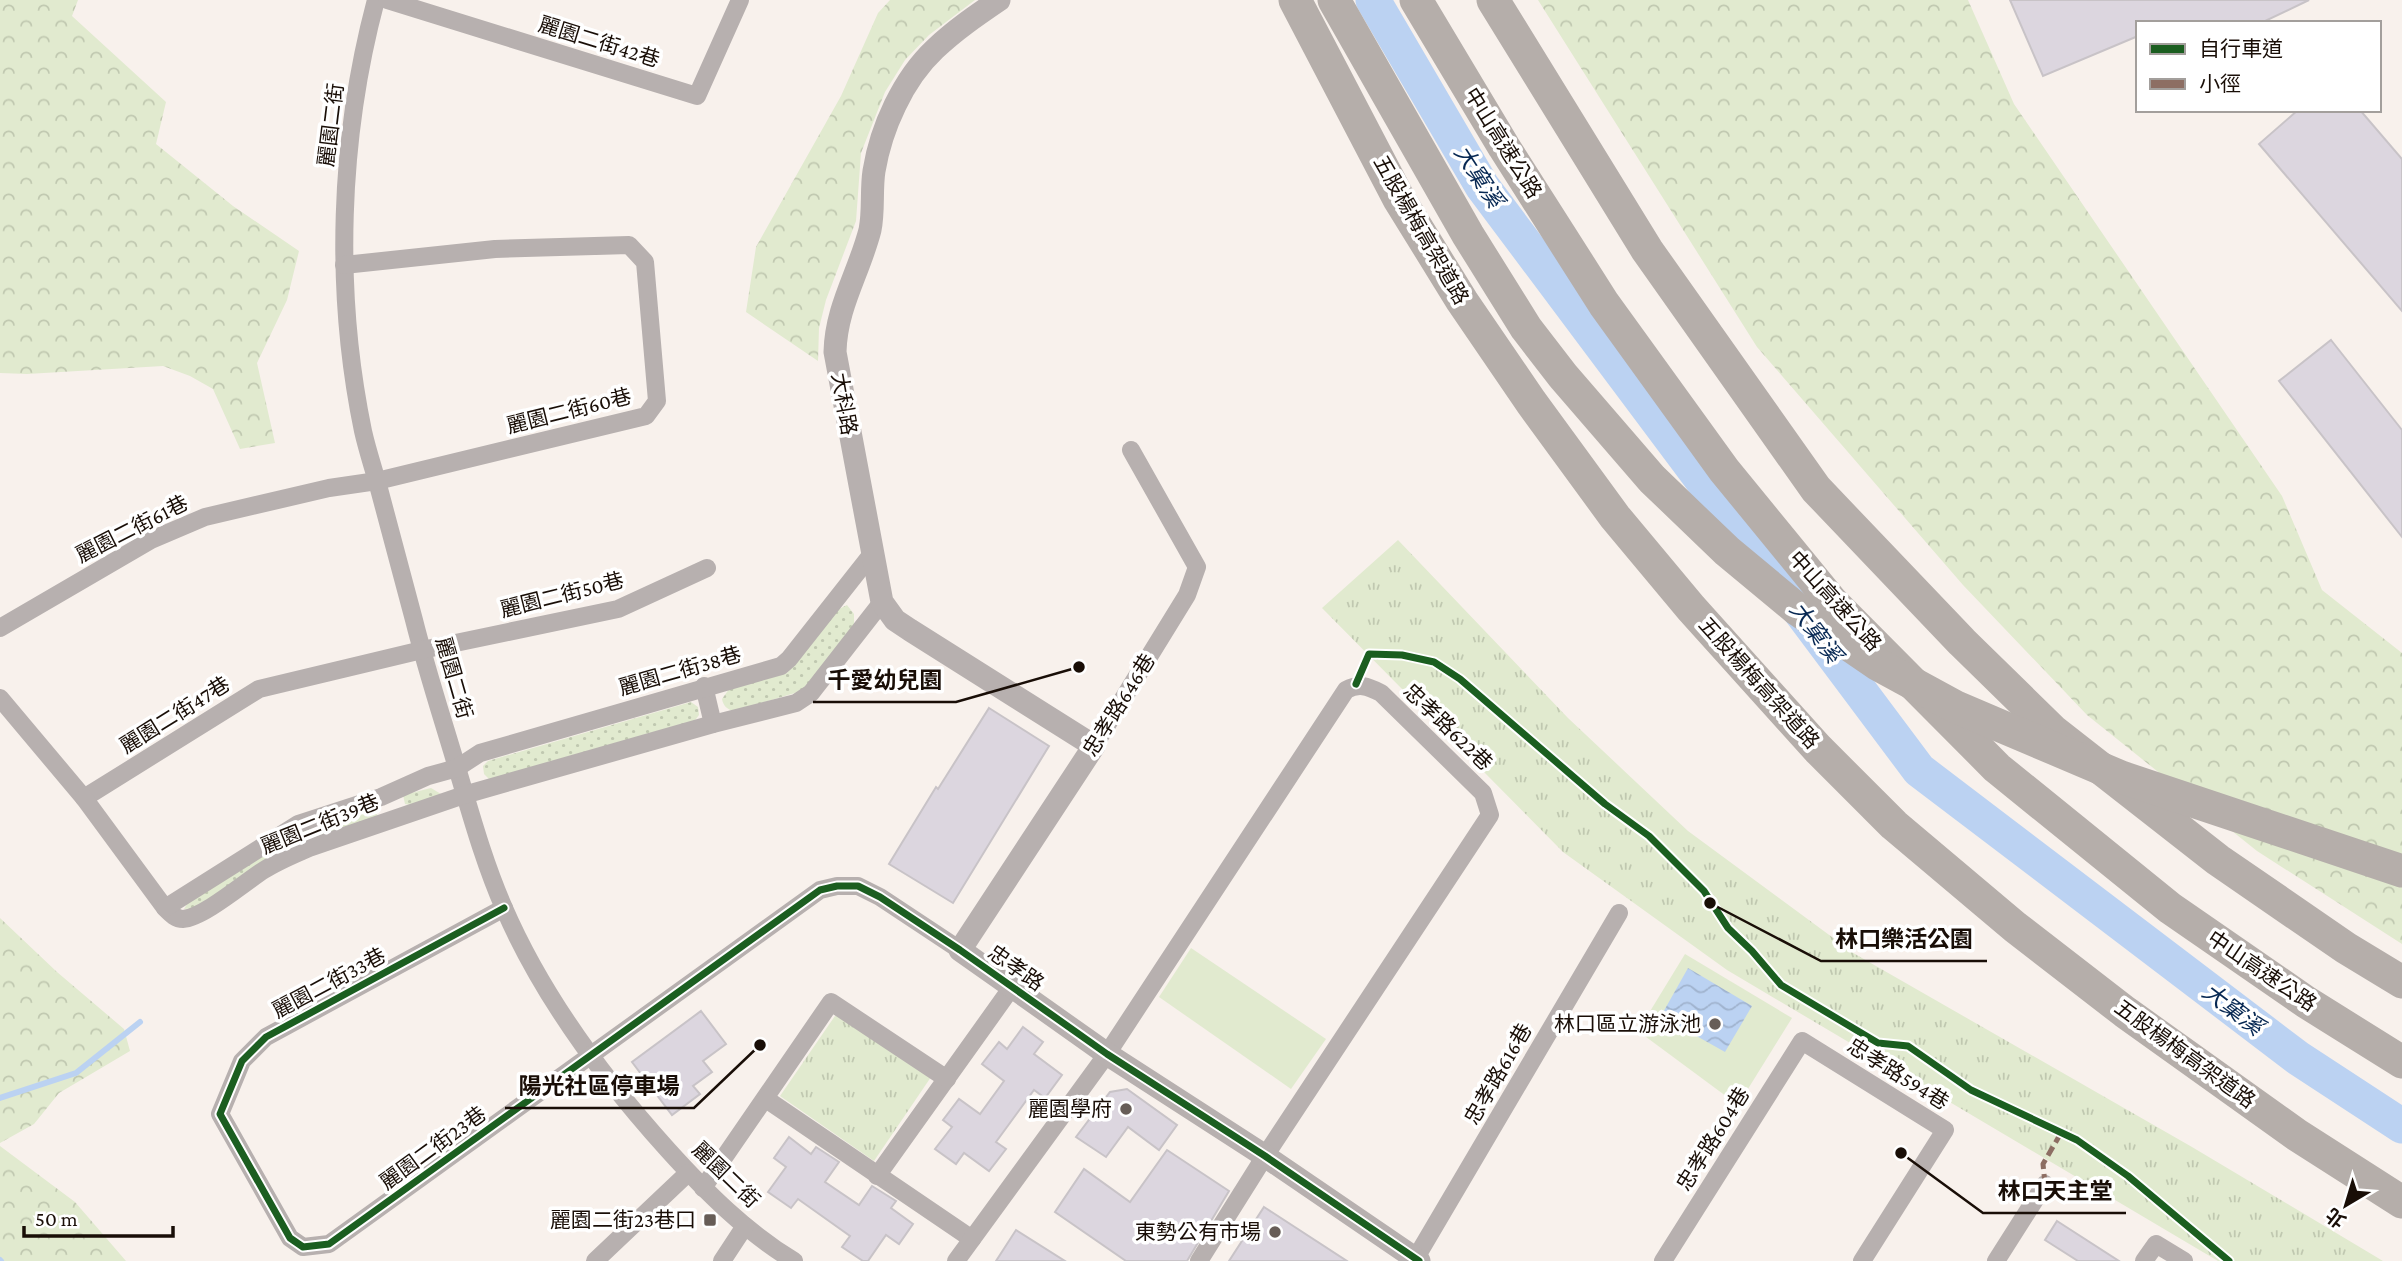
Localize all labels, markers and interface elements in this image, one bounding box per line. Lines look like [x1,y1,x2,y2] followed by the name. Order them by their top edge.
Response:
[535,12,663,72] street label: 麗園二街42巷
[2136,21,2381,112] legend
[2199,37,2283,61] text: 自行車道
[2199,72,2241,96] text: 小徑
[314,82,348,168] street label: 麗園二街
[1459,83,1547,203] street label: 中山高速公路
[1449,140,1510,215] water label: 大窠溪
[1369,151,1473,309] street label: 五股楊梅高架道路
[827,371,861,437] street label: 大科路
[504,384,634,438] street label: 麗園二街60巷
[72,490,192,568] street label: 麗園二街61巷
[1784,546,1886,656] street label: 中山高速公路
[498,568,626,622] street label: 麗園二街50巷
[1785,597,1849,670] water label: 大窠溪
[1694,613,1824,753] street label: 五股楊梅高架道路
[431,634,477,722] street label: 麗園二街
[616,642,744,700] street label: 麗園二街38巷
[1078,649,1160,761] street label: 忠孝路646巷
[813,658,956,702] callout: 千愛幼兒園
[828,667,943,693] text: 千愛幼兒園
[116,672,234,758] street label: 麗園二街47巷
[1399,679,1497,775] street label: 忠孝路622巷
[257,789,383,859] street label: 麗園二街39巷
[1821,917,1987,961] callout: 林口樂活公園
[1835,926,1973,952] text: 林口樂活公園
[2203,926,2321,1016] street label: 中山高速公路
[983,940,1049,996] street label: 忠孝路
[268,943,390,1023] street label: 麗園二街33巷
[2198,978,2271,1042] water label: 大窠溪
[2110,995,2260,1113] street label: 五股楊梅高架道路
[1554,1012,1701,1036] place label: 林口區立游泳池
[1707,1016,1723,1032] marker: 林口區立游泳池
[1460,1019,1536,1129] street label: 忠孝路616巷
[1843,1033,1953,1115] street label: 忠孝路594巷
[505,1064,694,1108] callout: 陽光社區停車場
[519,1073,680,1099] text: 陽光社區停車場
[1672,1083,1754,1195] street label: 忠孝路604巷
[1028,1097,1112,1121] place label: 麗園學府
[1118,1101,1134,1117] marker: 麗園學府
[375,1102,491,1194] street label: 麗園二街23巷
[687,1137,765,1213] street label: 麗園二街
[1983,1169,2126,1213] callout: 林口天主堂
[2311,1170,2381,1240] north arrow
[1998,1178,2113,1204] text: 林口天主堂
[24,1194,173,1238] scale bar
[2322,1204,2350,1232] text: 北
[35,1207,78,1231] text: 50 m
[550,1208,696,1232] place label: 麗園二街23巷口
[702,1212,718,1228] marker: 麗園二街23巷口
[1135,1220,1261,1244] place label: 東勢公有市場
[1267,1224,1283,1240] marker: 東勢公有市場

